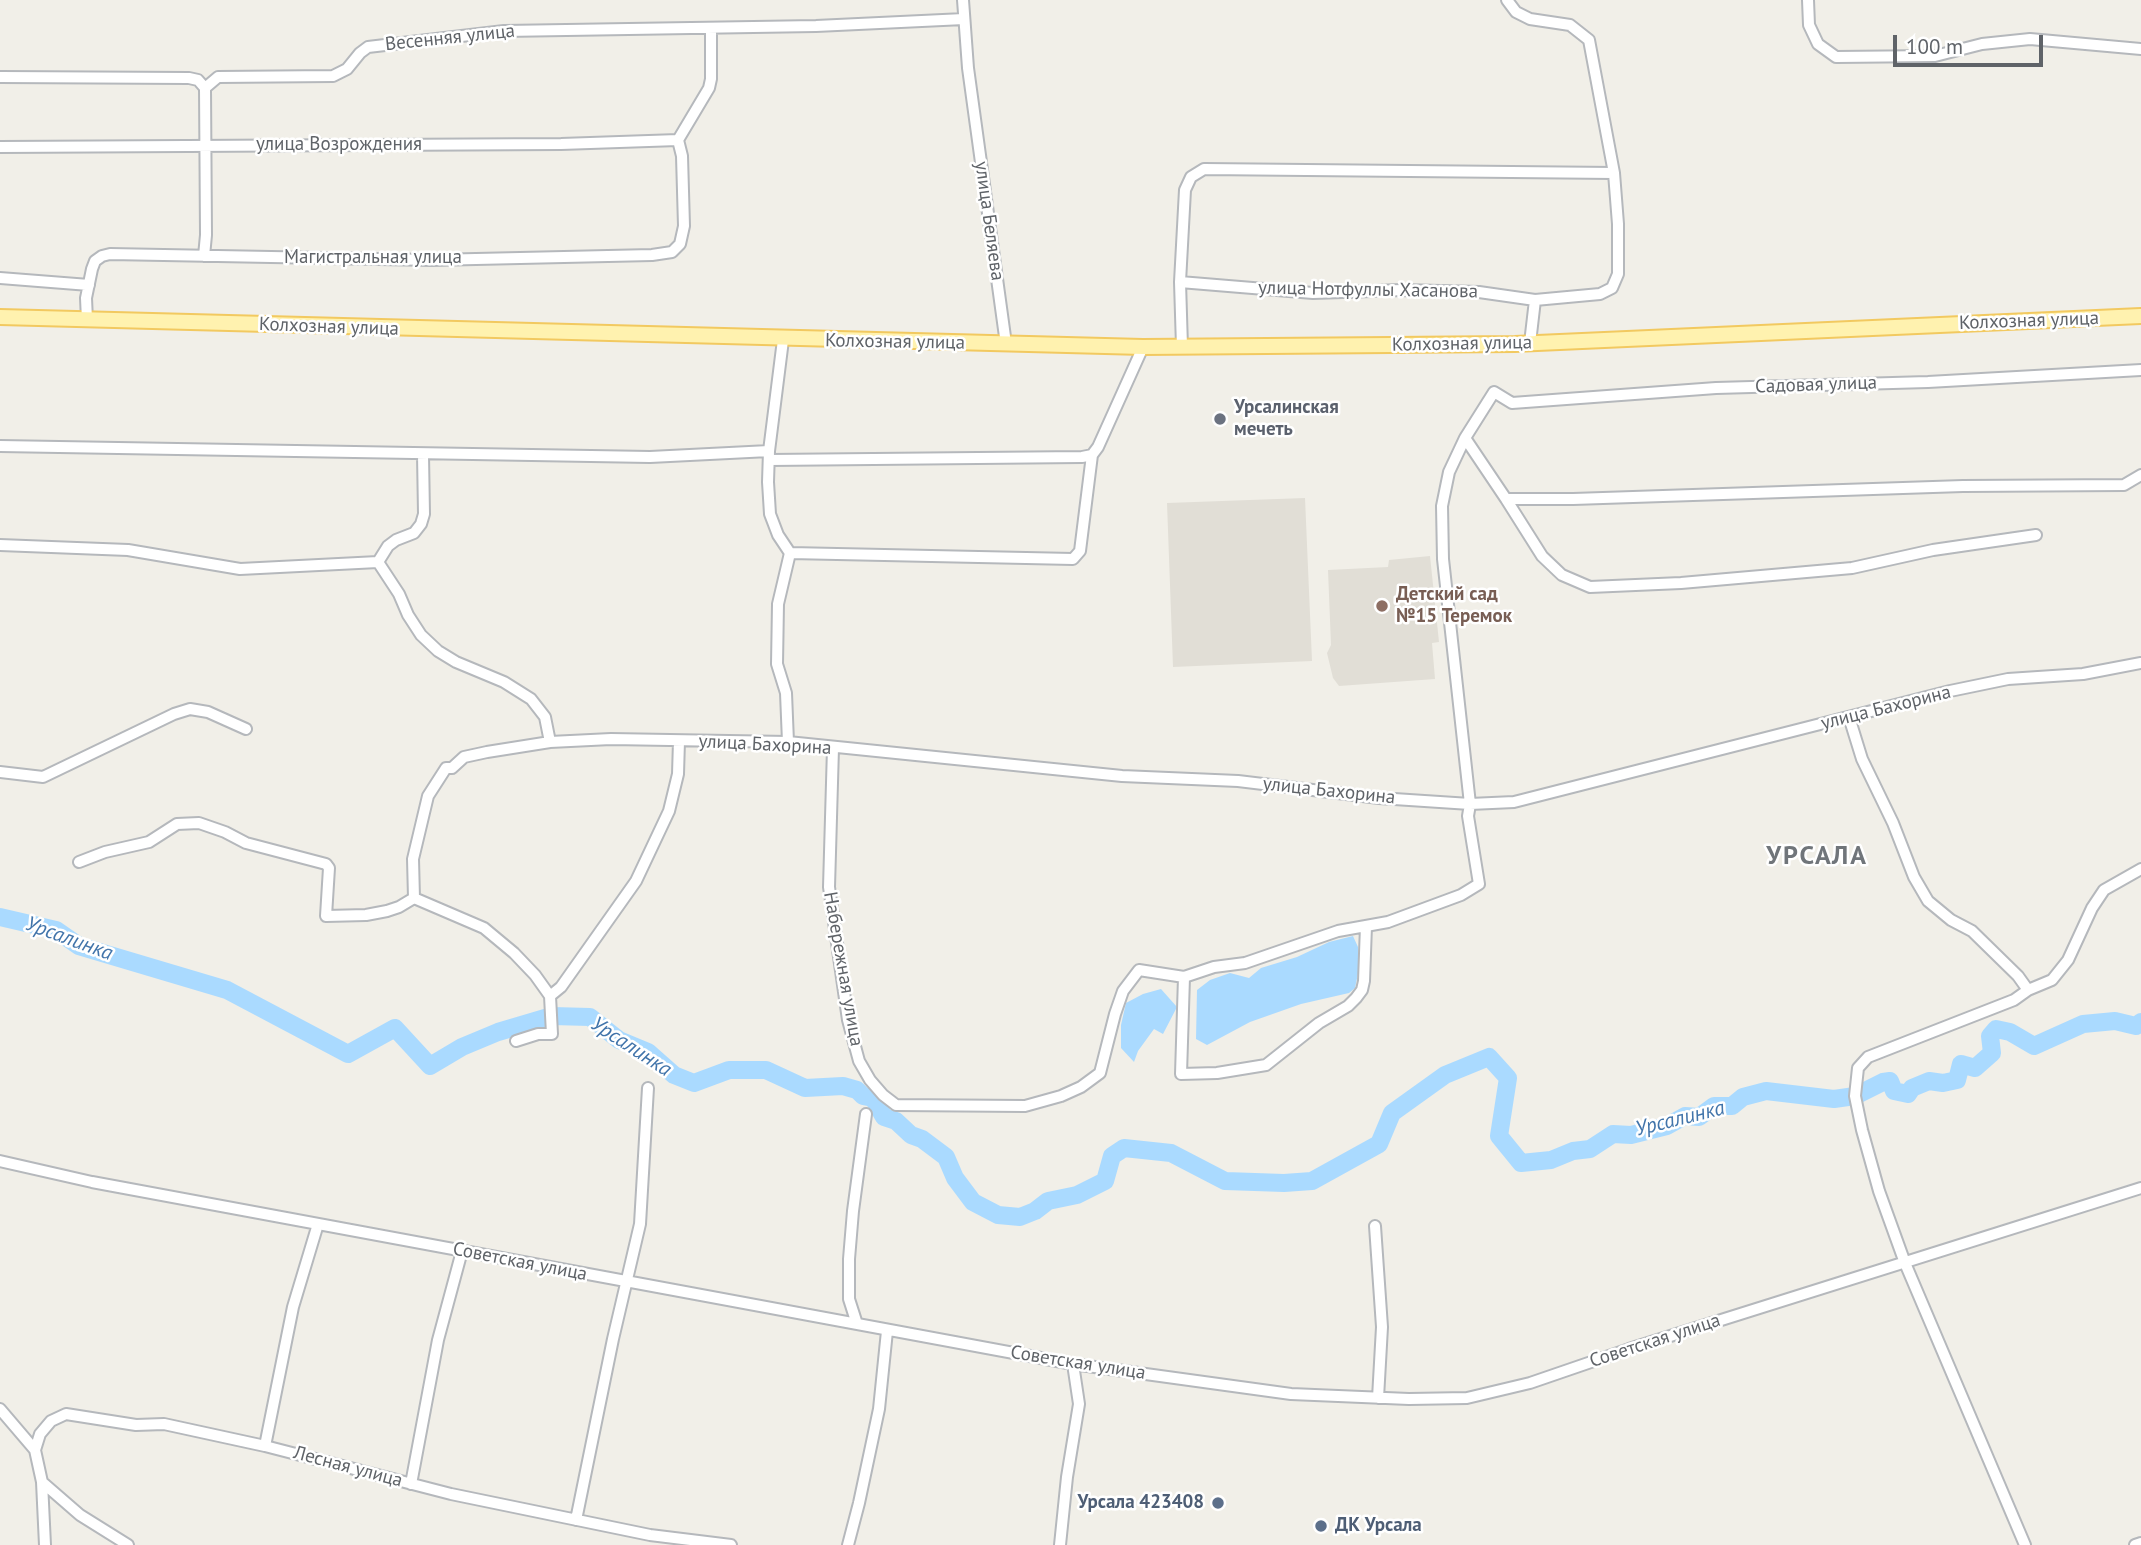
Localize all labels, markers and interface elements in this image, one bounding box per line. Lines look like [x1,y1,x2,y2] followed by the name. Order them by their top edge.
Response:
[384,20,516,56] street label: Весенняя улица
[1896,21,2046,65] scale bar
[1906,33,1963,60] text: 100 m
[256,134,422,156] street label: улица Возрождения
[969,160,1009,282] street label: улица Беляева
[284,247,462,269] street label: Магистральная улица
[1258,277,1478,303] street label: улица Нотфуллы Хасанова
[1959,307,2099,335] street label: Колхозная улица
[259,313,399,341] street label: Колхозная улица
[825,329,965,355] street label: Колхозная улица
[1392,331,1532,357] street label: Колхозная улица
[1755,371,1877,399] street label: Садовая улица
[1234,397,1339,441] place label: Урсалинская мечеть
[1212,411,1228,427] marker: Урсалинская мечеть
[1396,584,1512,628] place label: Детский сад №15 Теремок
[1374,598,1390,614] marker: Детский сад №15 Теремок
[1819,681,1953,735] street label: улица Бахорина
[698,730,832,760] street label: улица Бахорина
[1262,773,1396,809] street label: улица Бахорина
[1767,841,1867,873] district label: УРСАЛА
[818,890,868,1048] street label: Набережная улица
[22,912,116,966] water label: Урсалинка
[586,1012,676,1082] water label: Урсалинка
[1633,1096,1727,1142] water label: Урсалинка
[451,1238,589,1286] street label: Советская улица
[1587,1309,1723,1373] street label: Советская улица
[1009,1341,1147,1385] street label: Советская улица
[291,1441,405,1493] street label: Лесная улица
[1077,1492,1204,1514] place label: Урсала 423408
[1210,1495,1226,1511] marker: Урсала 423408
[1335,1515,1422,1537] place label: ДК Урсала
[1313,1518,1329,1534] marker: ДК Урсала

